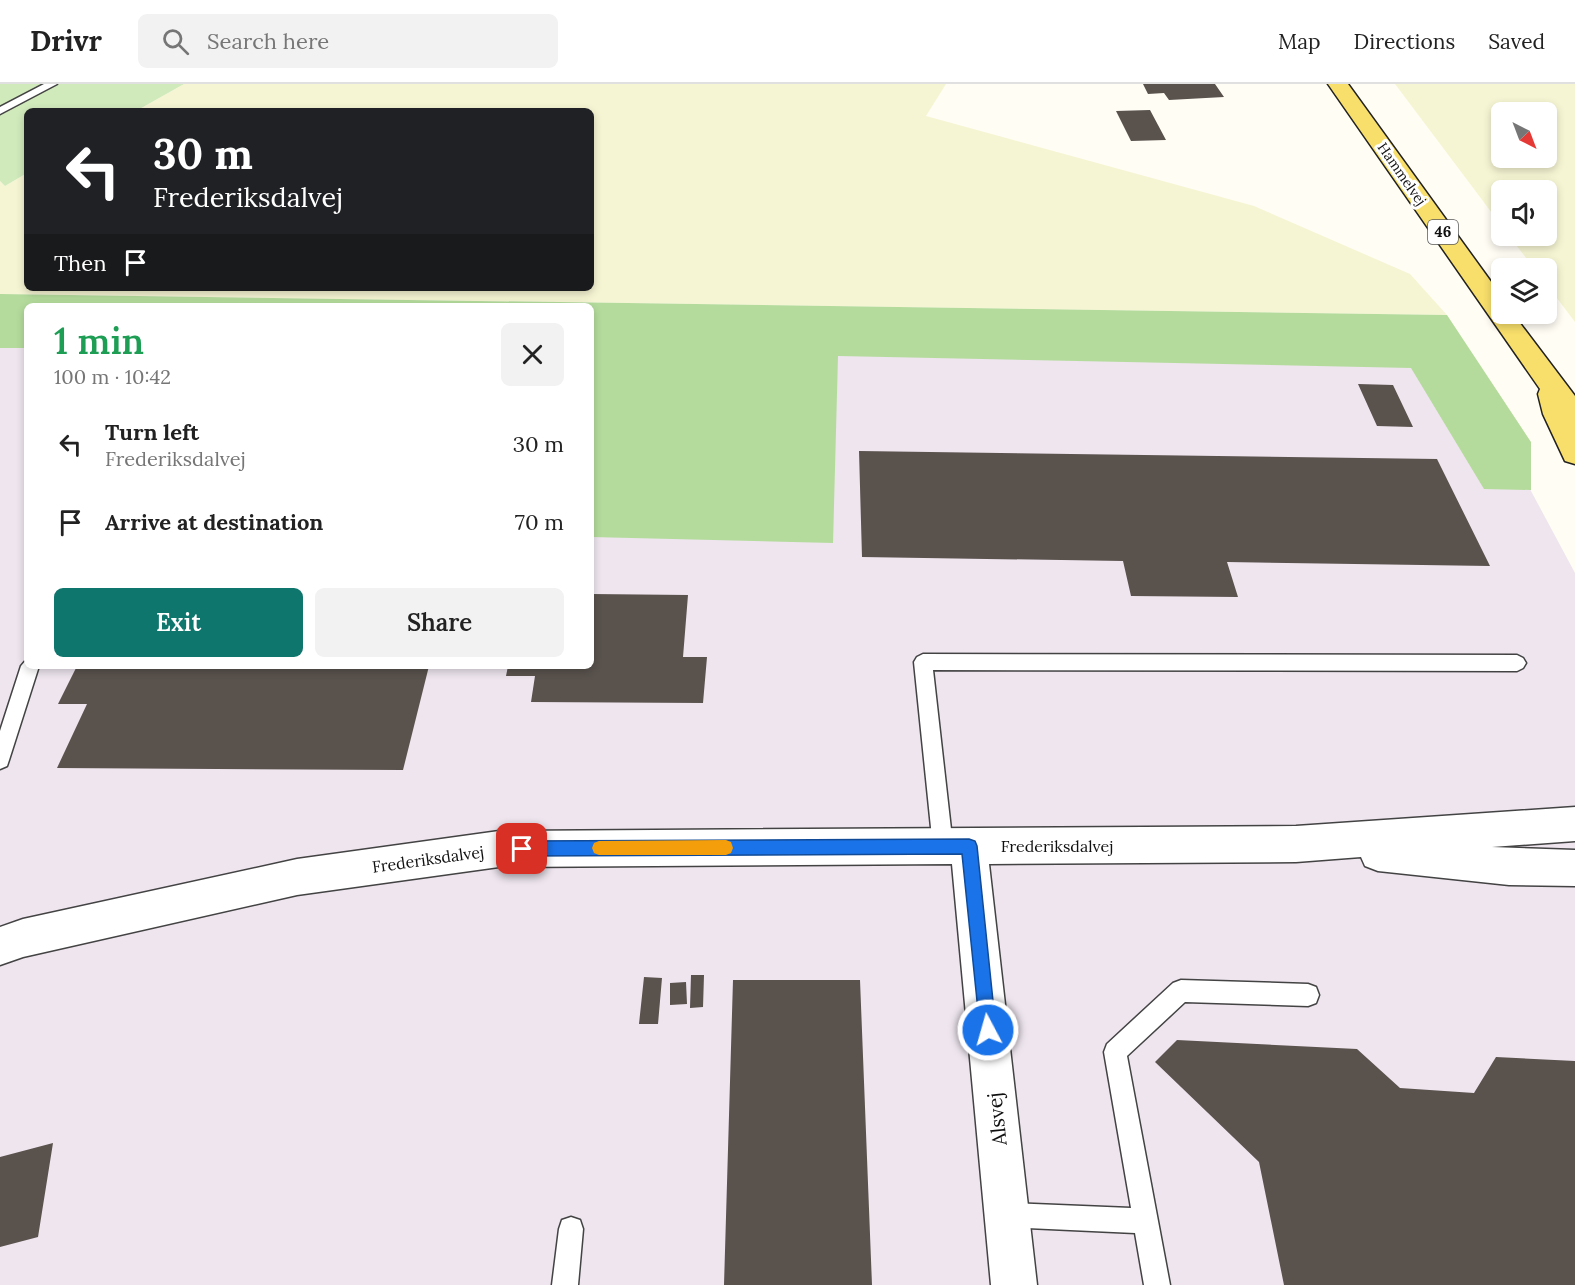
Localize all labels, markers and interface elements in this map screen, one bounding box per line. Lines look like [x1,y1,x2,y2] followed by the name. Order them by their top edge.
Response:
[138,14,558,68] search box
[30,23,102,59] text: Drivr
[159,25,192,58] icon: search
[207,27,329,55] text: Search here
[1278,28,1321,55] text: Map
[1354,28,1455,55] text: Directions
[1488,28,1545,55] text: Saved
[1491,102,1557,168] north arrow
[1491,102,1557,324] map controls
[153,127,253,181] text: 30 m
[54,132,132,210] icon: left
[1374,139,1430,209] street label: Hammelvej
[153,180,343,214] text: Frederiksdalvej
[1491,180,1557,246] button: sound
[1428,220,1458,244] road number: 46
[119,246,152,279] icon: arrive
[54,249,107,277] text: Then
[1491,258,1557,324] button: layers
[54,318,144,364] text: 1 min
[501,323,564,386] button: close
[54,364,171,389] text: 100 m · 10:42
[105,418,199,446] text: Turn left
[54,428,87,461] icon: left
[513,430,564,458] text: 30 m
[105,446,246,471] text: Frederiksdalvej
[54,506,87,539] icon: arrive
[105,508,323,536] text: Arrive at destination
[515,508,564,536] text: 70 m
[54,588,303,657] button: Exit
[315,588,564,657] button: Share
[496,823,547,874] pin
[505,832,538,865] icon: arrive
[1001,836,1113,856] street label: Frederiksdalvej
[371,841,485,877] street label: Frederiksdalvej
[956,998,1020,1062] position arrow
[981,1091,1012,1148] street label: Alsvej

